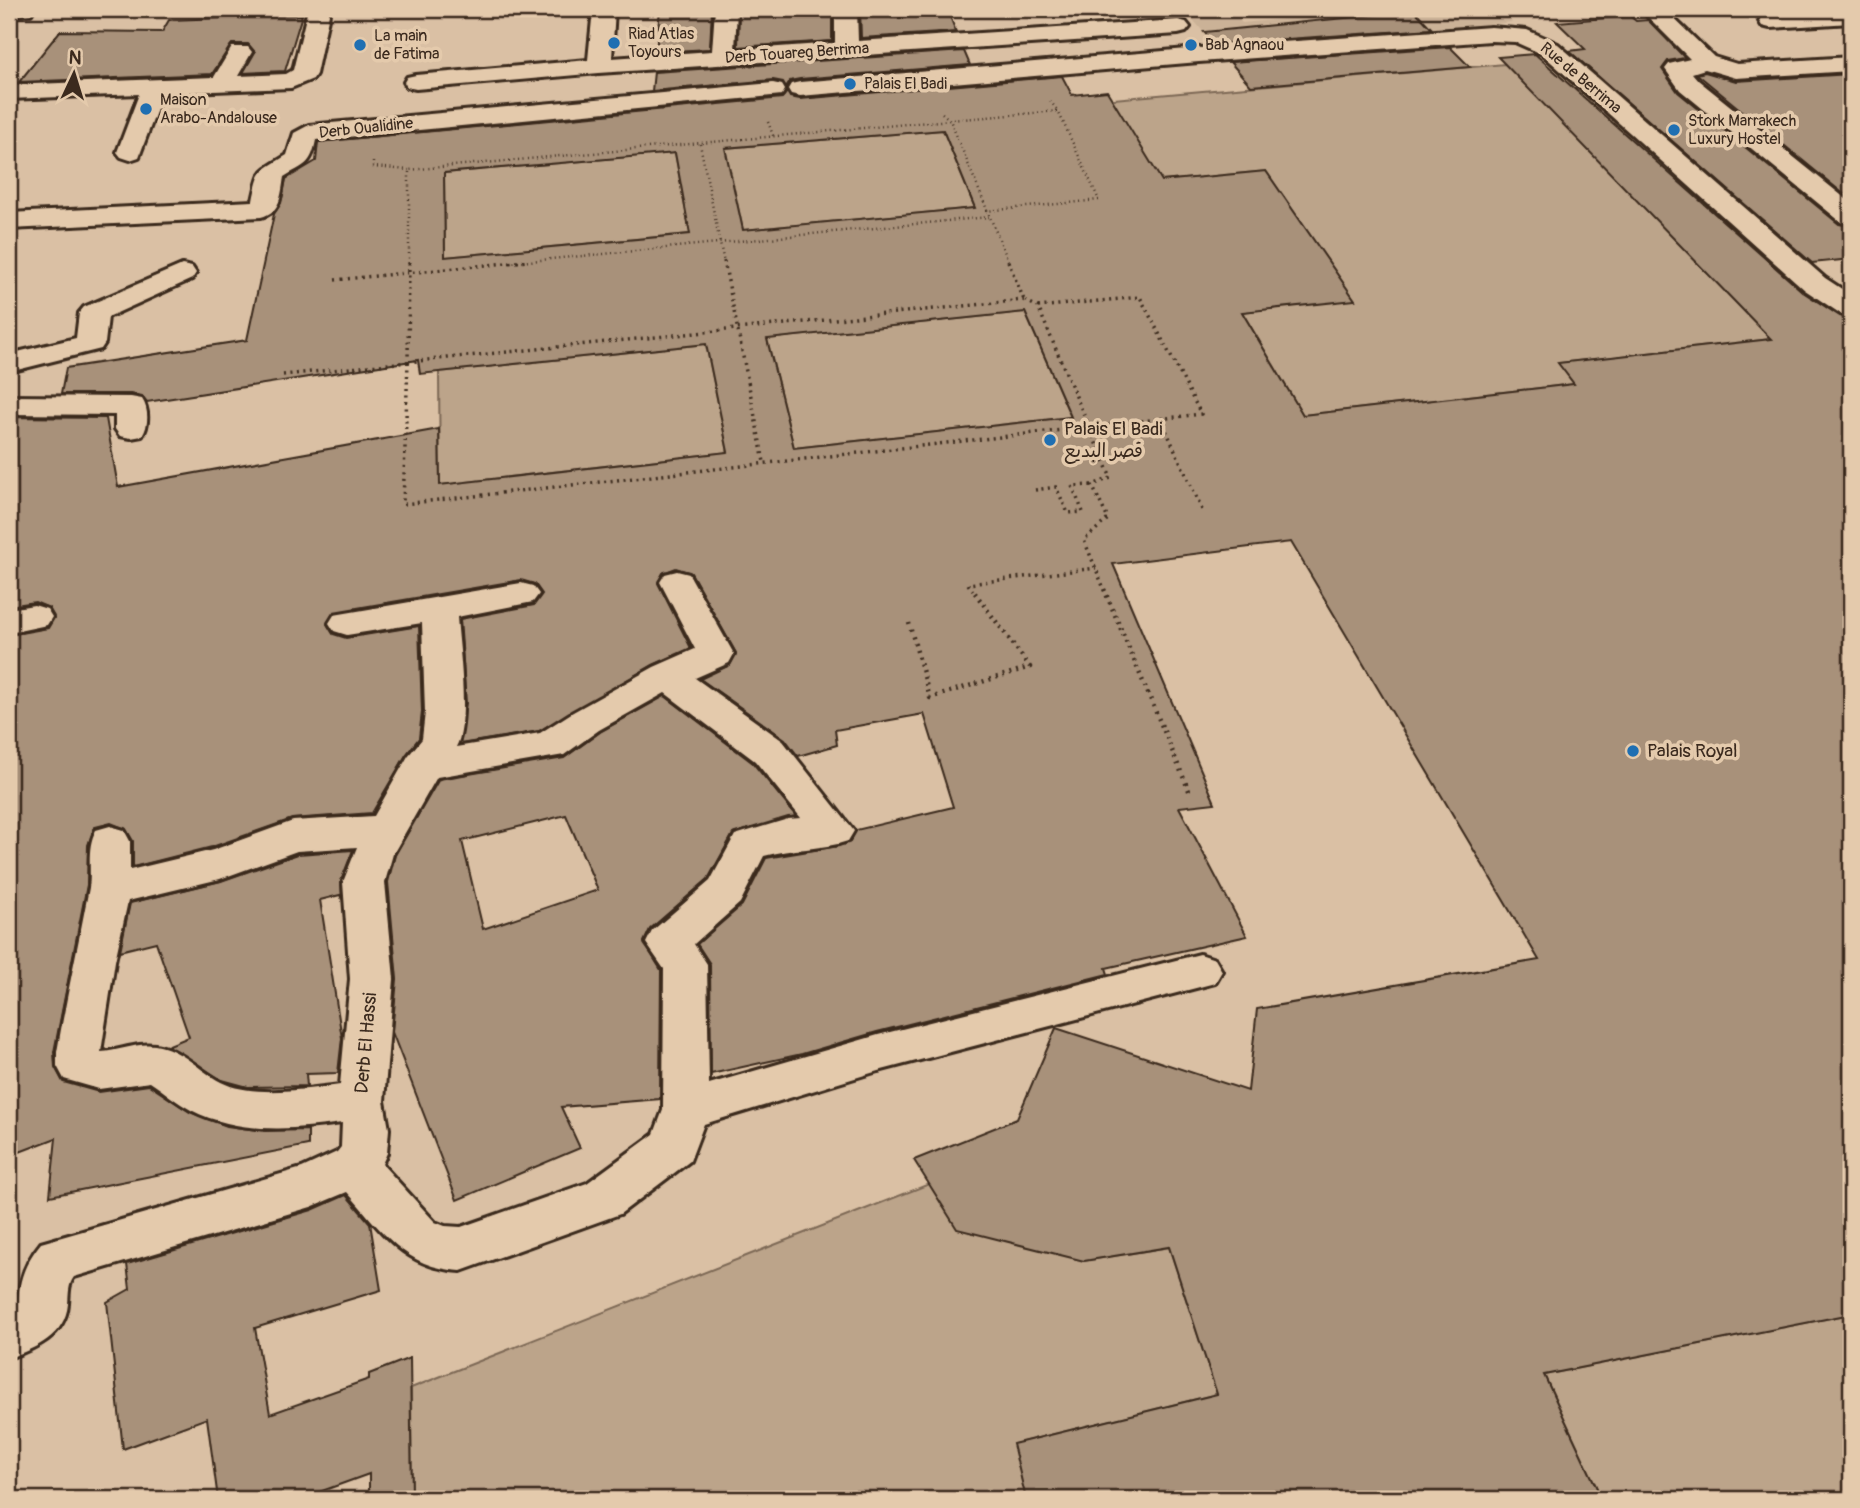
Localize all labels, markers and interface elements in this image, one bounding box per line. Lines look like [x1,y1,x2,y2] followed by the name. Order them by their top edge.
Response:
[628,24,694,62] place label: Riad Atlas Toyours
[374,26,440,64] place label: La main de Fatima
[606,35,622,51] marker: Riad Atlas Toyours
[1205,35,1284,55] place label: Bab Agnaou
[352,37,368,53] marker: La main de Fatima
[1183,37,1199,53] marker: Bab Agnaou
[38,38,108,108] north arrow
[724,38,870,68] street label: Derb Touareg Berrima
[1536,38,1626,118] street label: Rue de Berrima
[68,46,83,70] text: N
[864,74,947,94] place label: Palais El Badi
[842,76,858,92] marker: Palais El Badi
[160,90,277,128] place label: Maison Arabo-Andalouse
[138,101,154,117] marker: Maison Arabo-Andalouse
[1688,111,1796,149] place label: Stork Marrakech Luxury Hostel
[318,113,414,143] street label: Derb Oualidine
[1666,122,1682,138] marker: Stork Marrakech Luxury Hostel
[1064,417,1163,464] place label: Palais El Badi قصر البديع
[1042,432,1058,448] marker: Palais El Badi قصر البديع
[1647,739,1738,763] place label: Palais Royal
[1625,743,1641,759] marker: Palais Royal
[350,992,382,1094] street label: Derb El Hassi

